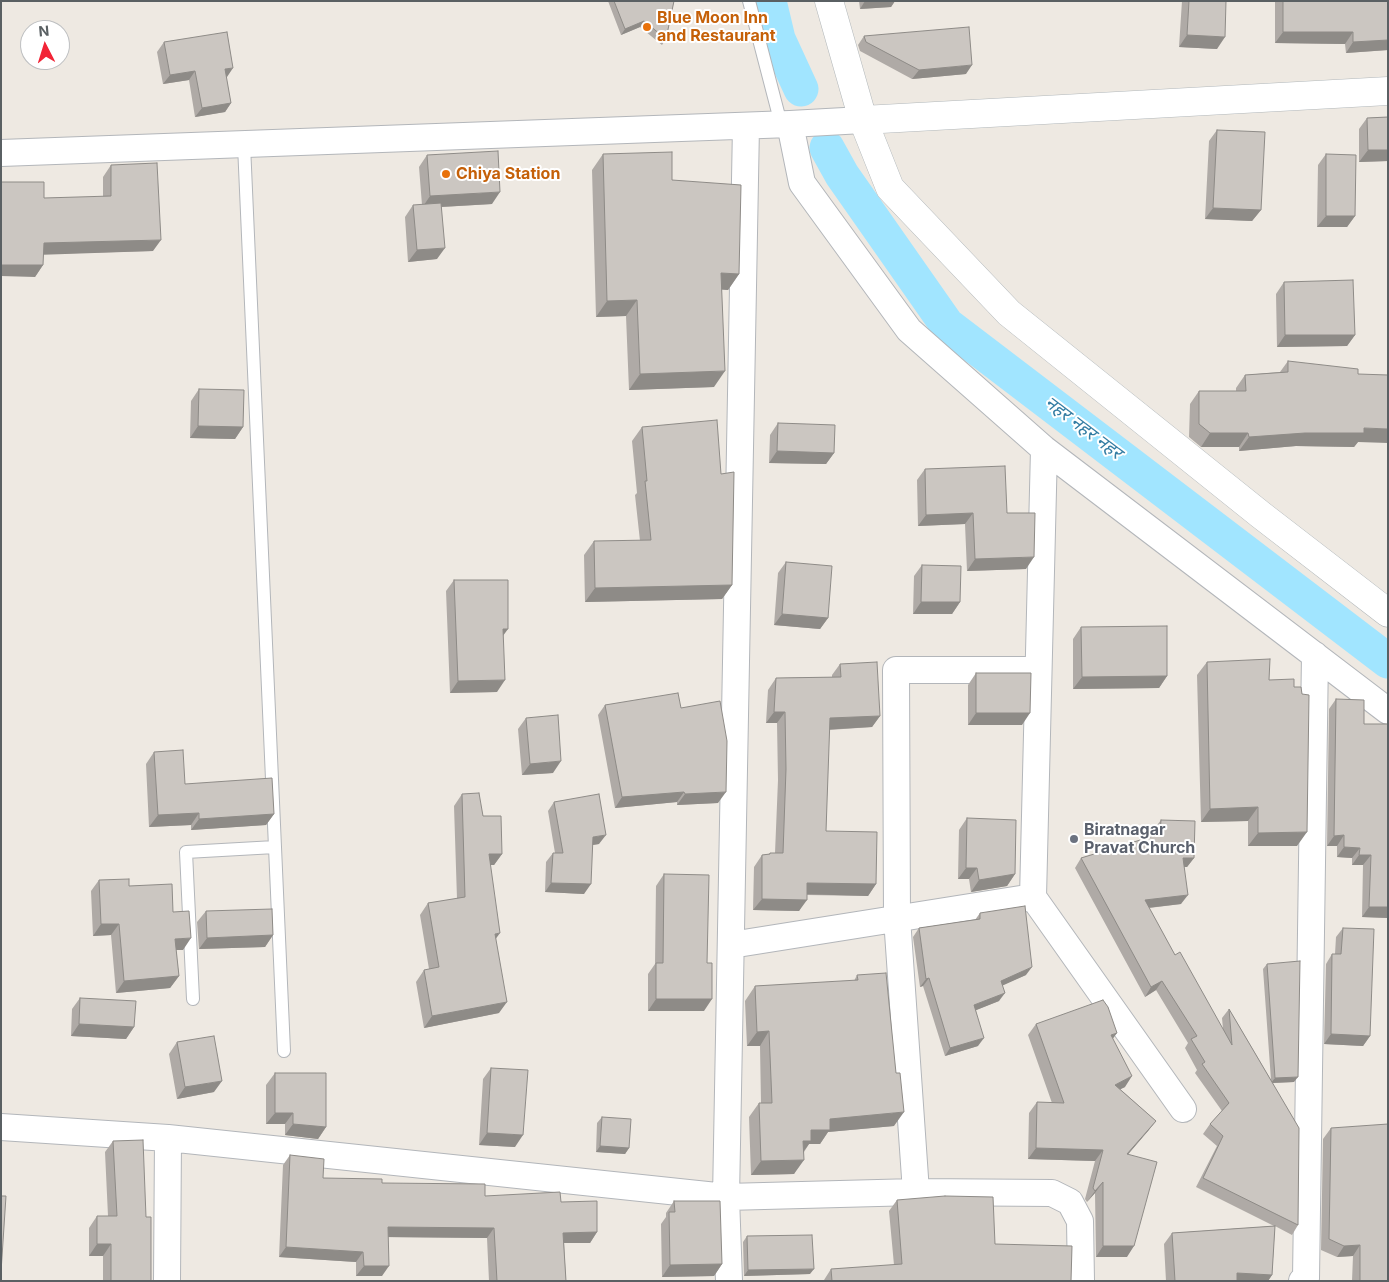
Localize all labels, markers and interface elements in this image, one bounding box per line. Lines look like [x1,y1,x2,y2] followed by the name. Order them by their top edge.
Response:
[657,8,776,46] place label: Blue Moon Inn and Restaurant
[20,20,70,70] north arrow
[641,21,653,33] marker: Blue Moon Inn and Restaurant
[38,22,50,39] text: N
[456,164,560,184] place label: Chiya Station
[440,168,452,180] marker: Chiya Station
[1040,392,1126,464] water label: नहर नहर नहर
[1084,820,1195,858] place label: Biratnagar Pravat Church
[1068,833,1080,845] marker: Biratnagar Pravat Church

